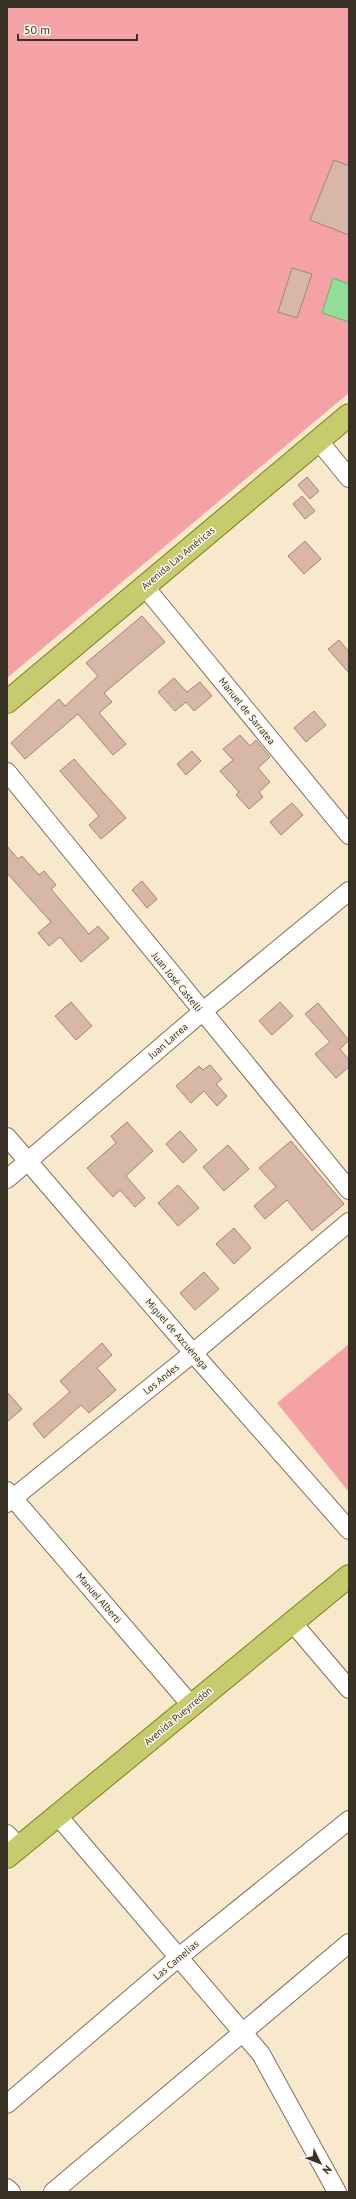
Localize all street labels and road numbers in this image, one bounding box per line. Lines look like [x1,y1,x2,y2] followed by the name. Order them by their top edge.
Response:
[139,524,217,592] street label: Avenida Las Américas
[216,675,278,747] street label: Manuel de Sarratea
[148,949,205,1015] street label: Juan José Castelli
[145,1020,190,1062] street label: Juan Larrea
[142,1296,212,1372] street label: Miguel de Azcuénaga
[140,1361,182,1397] street label: Los Andes
[73,1570,125,1626] street label: Manuel Alberti
[141,1684,215,1748] street label: Avenida Pueyrredón
[151,1937,201,1983] street label: Las Camelias

